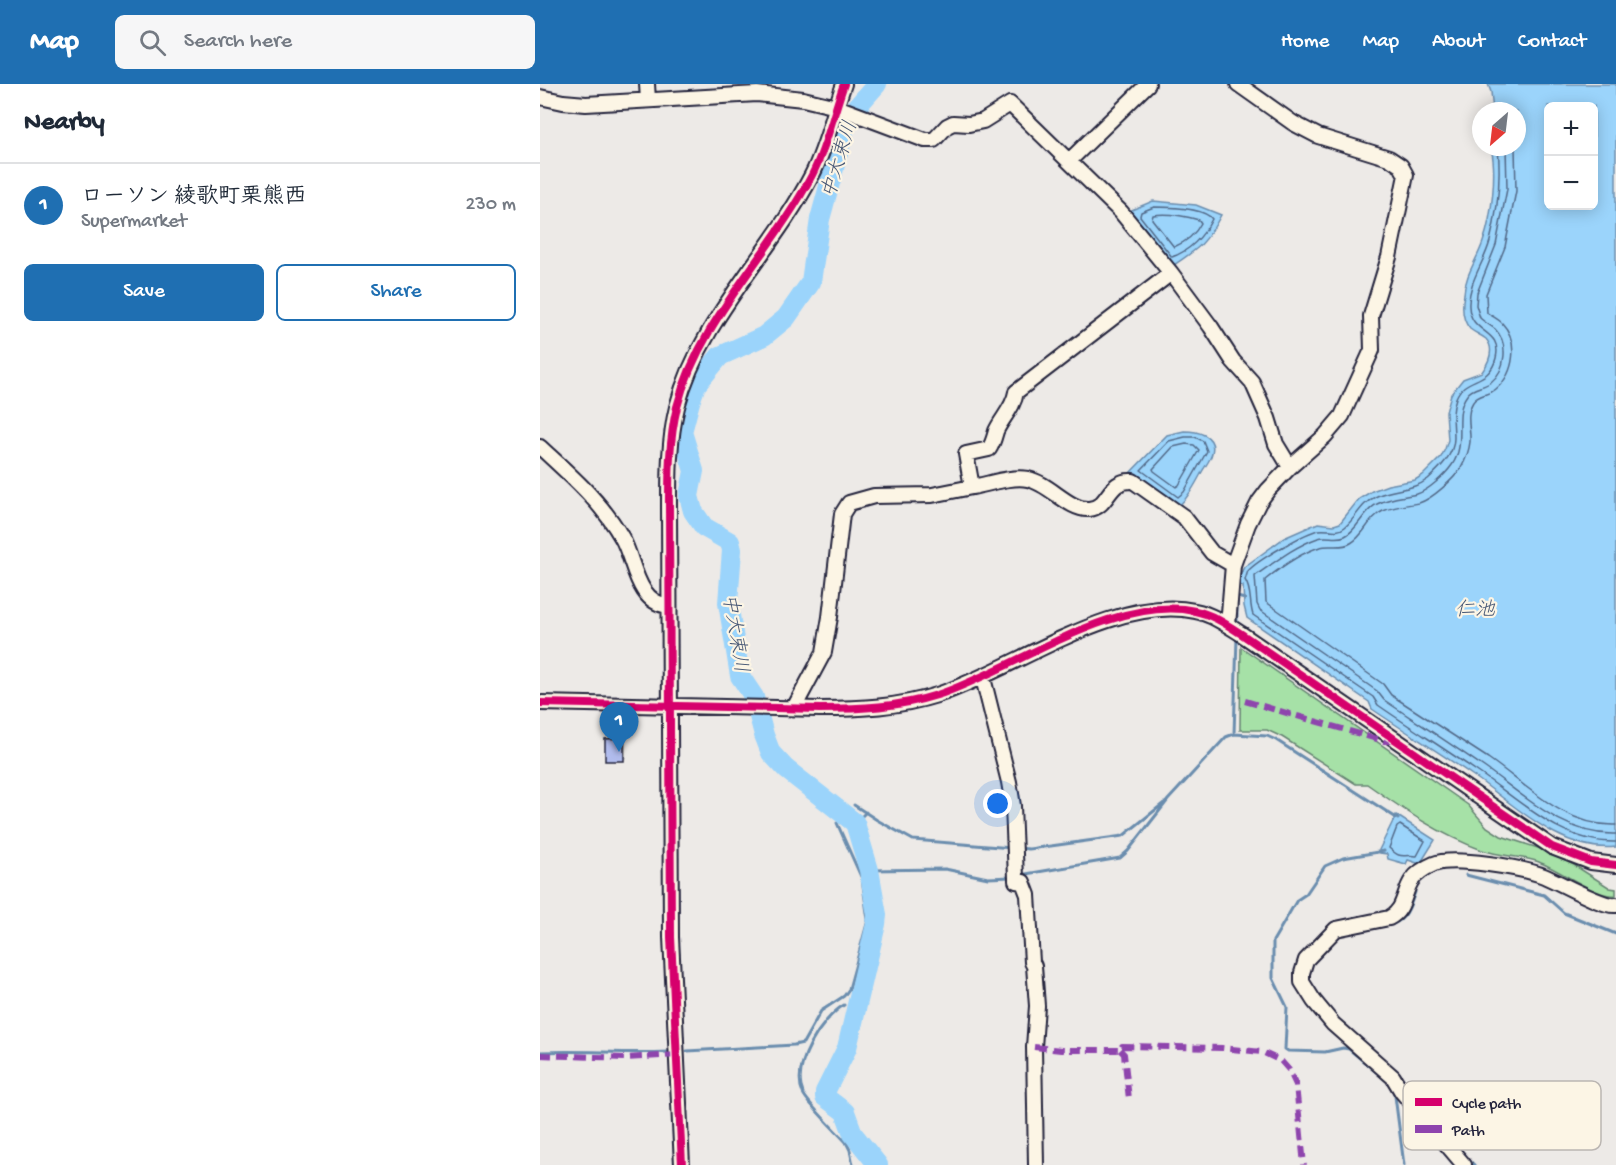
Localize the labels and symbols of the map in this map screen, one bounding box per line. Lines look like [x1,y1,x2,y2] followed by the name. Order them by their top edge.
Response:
[1472,102,1526,156] north arrow
[817,118,864,202] water label: 中大束川
[716,592,753,675] water label: 中大束川
[1455,599,1496,623] water label: 仁池
[600,702,638,752] pin: 1
[983,789,1012,818] your location
[1403,1081,1601,1150] legend
[1452,1096,1522,1115] text: Cycle path
[1451,1123,1485,1142] text: Path

